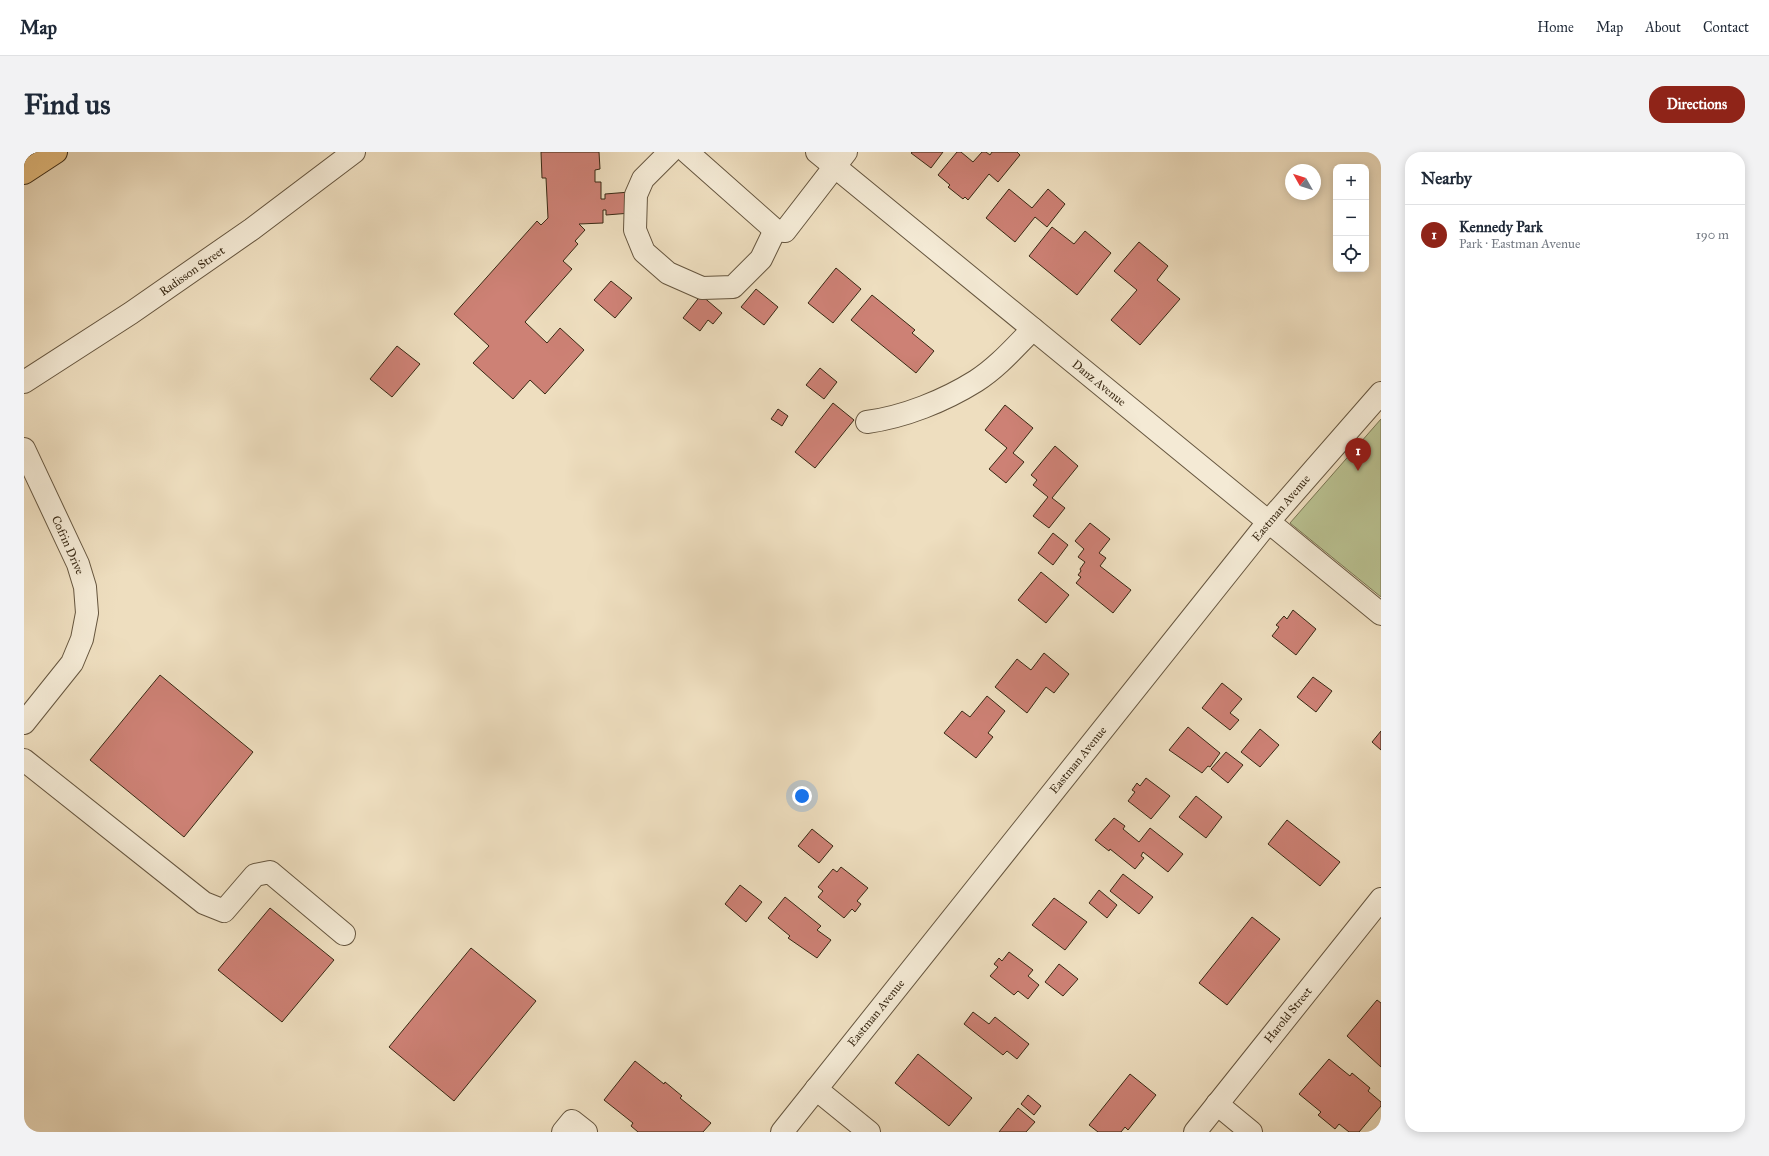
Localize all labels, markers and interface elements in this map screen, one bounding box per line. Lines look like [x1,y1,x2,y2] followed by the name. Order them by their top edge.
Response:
[20,16,57,39] text: Map
[1537,19,1574,36] text: Home
[1596,19,1623,36] text: Map
[1645,19,1681,36] text: About
[1703,19,1749,36] text: Contact
[1649,86,1745,123] button: Directions
[24,87,110,122] text: Find us
[1285,164,1321,200] north arrow
[1333,164,1369,272] map controls
[1333,164,1369,200] button: +
[1421,168,1472,189] text: Nearby
[1333,200,1369,236] button: −
[1459,218,1543,236] text: Kennedy Park
[1431,227,1437,243] text: 1
[1696,227,1729,243] text: 190 m
[1333,236,1369,272] button: locate
[1459,236,1580,252] text: Park · Eastman Avenue
[157,243,228,299] street label: Radisson Street
[1069,357,1129,409] street label: Danz Avenue
[1345,438,1371,471] pin: 1
[1249,472,1313,544] street label: Eastman Avenue
[49,513,87,577] street label: Cofrin Drive
[1047,724,1109,796] street label: Eastman Avenue
[792,786,812,806] your location
[845,977,907,1049] street label: Eastman Avenue
[1261,984,1315,1046] street label: Harold Street

